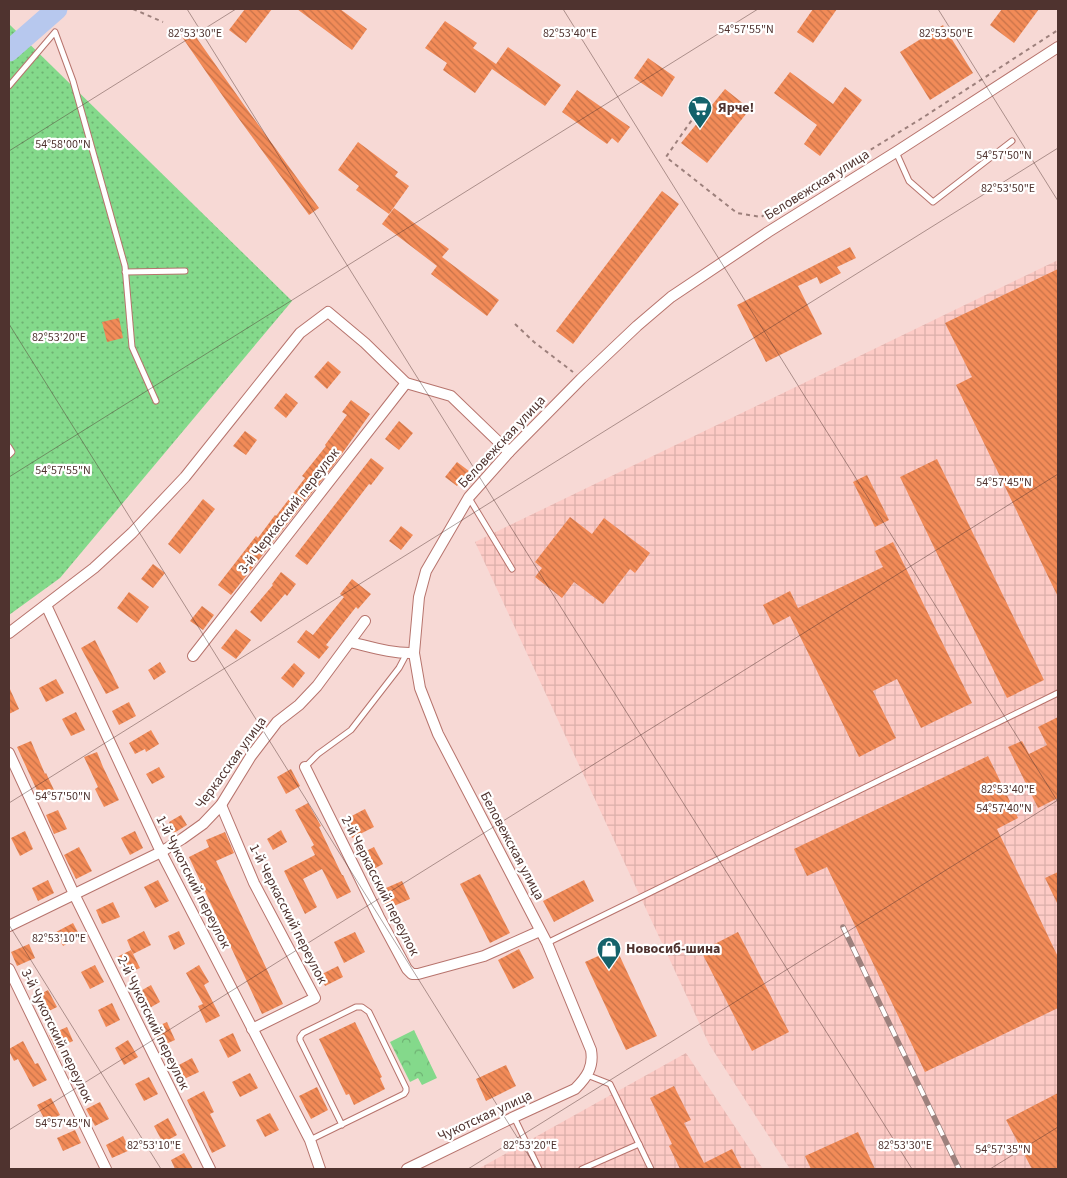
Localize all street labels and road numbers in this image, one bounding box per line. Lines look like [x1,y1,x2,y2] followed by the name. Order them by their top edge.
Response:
[761,145,873,225] street label: Беловежская улица
[454,391,550,493] street label: Беловежская улица
[233,444,345,578] street label: 3-й Черкасский переулок
[191,713,271,813] street label: Черкасская улица
[475,788,549,904] street label: Беловежская улица
[151,812,235,952] street label: 1-й Чукотский переулок
[336,812,424,960] street label: 2-й Черкасский переулок
[244,840,332,988] street label: 1-й Черкасский переулок
[112,953,194,1094] street label: 2-й Чукотский переулок
[16,966,98,1107] street label: 3-й Чукотский переулок
[434,1085,536,1147] street label: Чукотская улица

